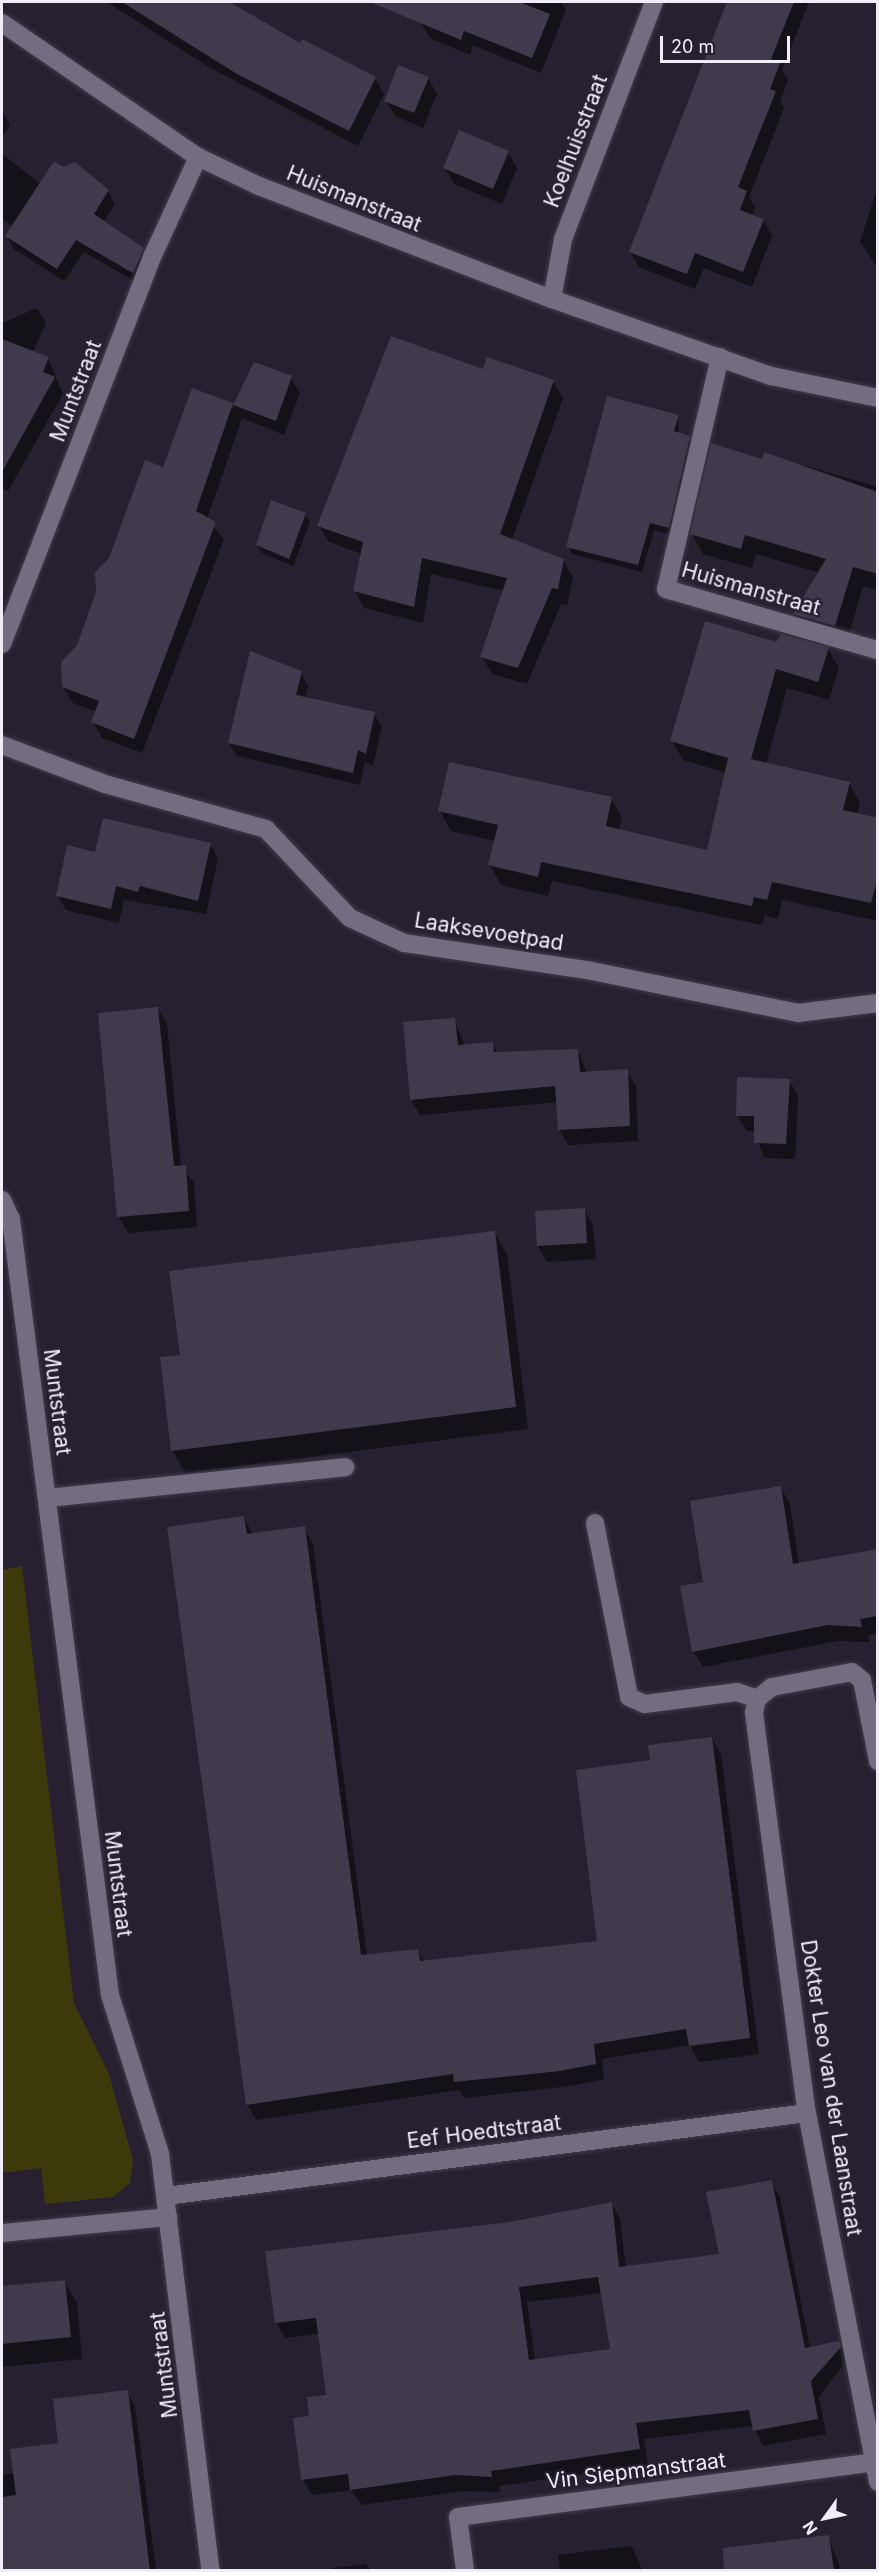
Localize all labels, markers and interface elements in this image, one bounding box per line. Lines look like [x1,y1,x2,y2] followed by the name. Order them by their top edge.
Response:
[663,24,794,62] scale bar
[671,36,714,57] text: 20 m
[539,71,613,211] street label: Koelhuisstraat
[283,161,425,237] street label: Huismanstraat
[45,337,107,445] street label: Muntstraat
[679,557,823,621] street label: Huismanstraat
[413,908,565,956] street label: Laaksevoetpad
[38,1347,76,1457] street label: Muntstraat
[99,1829,137,1939] street label: Muntstraat
[795,1938,867,2238] street label: Dokter Leo van der Laanstraat
[405,2110,563,2154] street label: Eef Hoedtstraat
[145,2310,183,2420] street label: Muntstraat
[545,2447,727,2495] street label: Vin Siepmanstraat
[795,2488,855,2548] north arrow
[798,2517,822,2538] text: N

